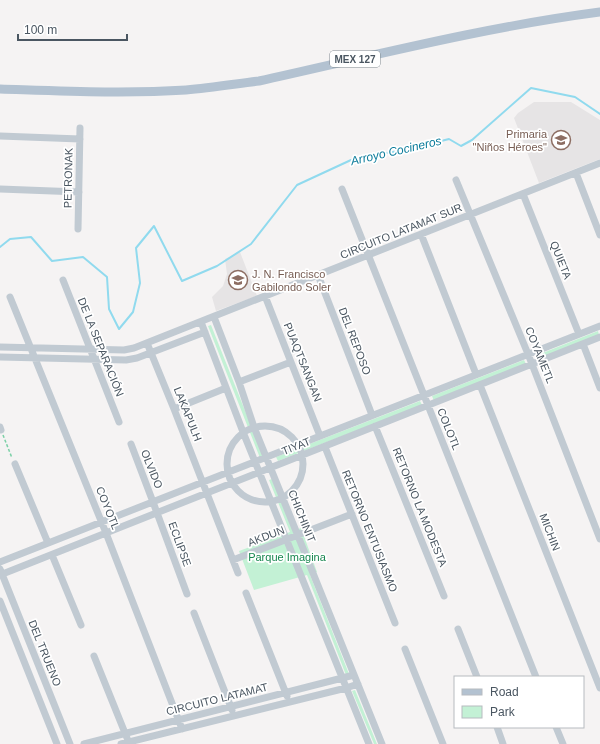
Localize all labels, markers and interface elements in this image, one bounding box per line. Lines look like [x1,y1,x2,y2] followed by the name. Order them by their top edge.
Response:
[18,16,127,42] scale bar
[24,23,57,37] text: 100 m
[330,51,380,67] road number: MEX 127
[473,128,548,153] place label: Primaria "Niños Héroes"
[550,129,572,151] school or university icon: Primaria "Niños Héroes"
[348,134,443,168] water label: Arroyo Cocineros
[61,147,75,208] street label: PETRONAK
[338,201,464,261] street label: CIRCUITO LATAMAT SUR
[548,239,574,281] street label: QUIETA
[252,268,331,293] place label: J. N. Francisco Gabilondo Soler
[227,269,249,291] school or university icon: J. N. Francisco Gabilondo Soler
[76,296,126,398] street label: DE LA SEPARACIÓN
[337,306,374,377] street label: DEL REPOSO
[282,321,324,403] street label: PUAQTSANGAN
[523,325,557,385] street label: COYAMETL
[172,385,204,443] street label: LAKAPULH
[435,406,463,452] street label: COLOTL
[280,435,312,457] street label: TIYAT
[391,446,450,569] street label: RETORNO LA MODESTA
[139,448,165,491] street label: OLVIDO
[340,468,400,594] street label: RETORNO ENTUSIASMO
[94,485,122,531] street label: COYOTL
[286,488,318,544] street label: CHICHINIT
[537,512,563,552] street label: MICHIN
[166,520,194,568] street label: ECLIPSE
[246,523,286,549] street label: AKDUN
[248,551,327,563] park label: Parque Imagina
[26,618,64,688] street label: DEL TRUENO
[454,676,584,728] legend
[165,680,269,717] street label: CIRCUITO LATAMAT
[490,685,519,699] text: Road
[490,705,516,719] text: Park

